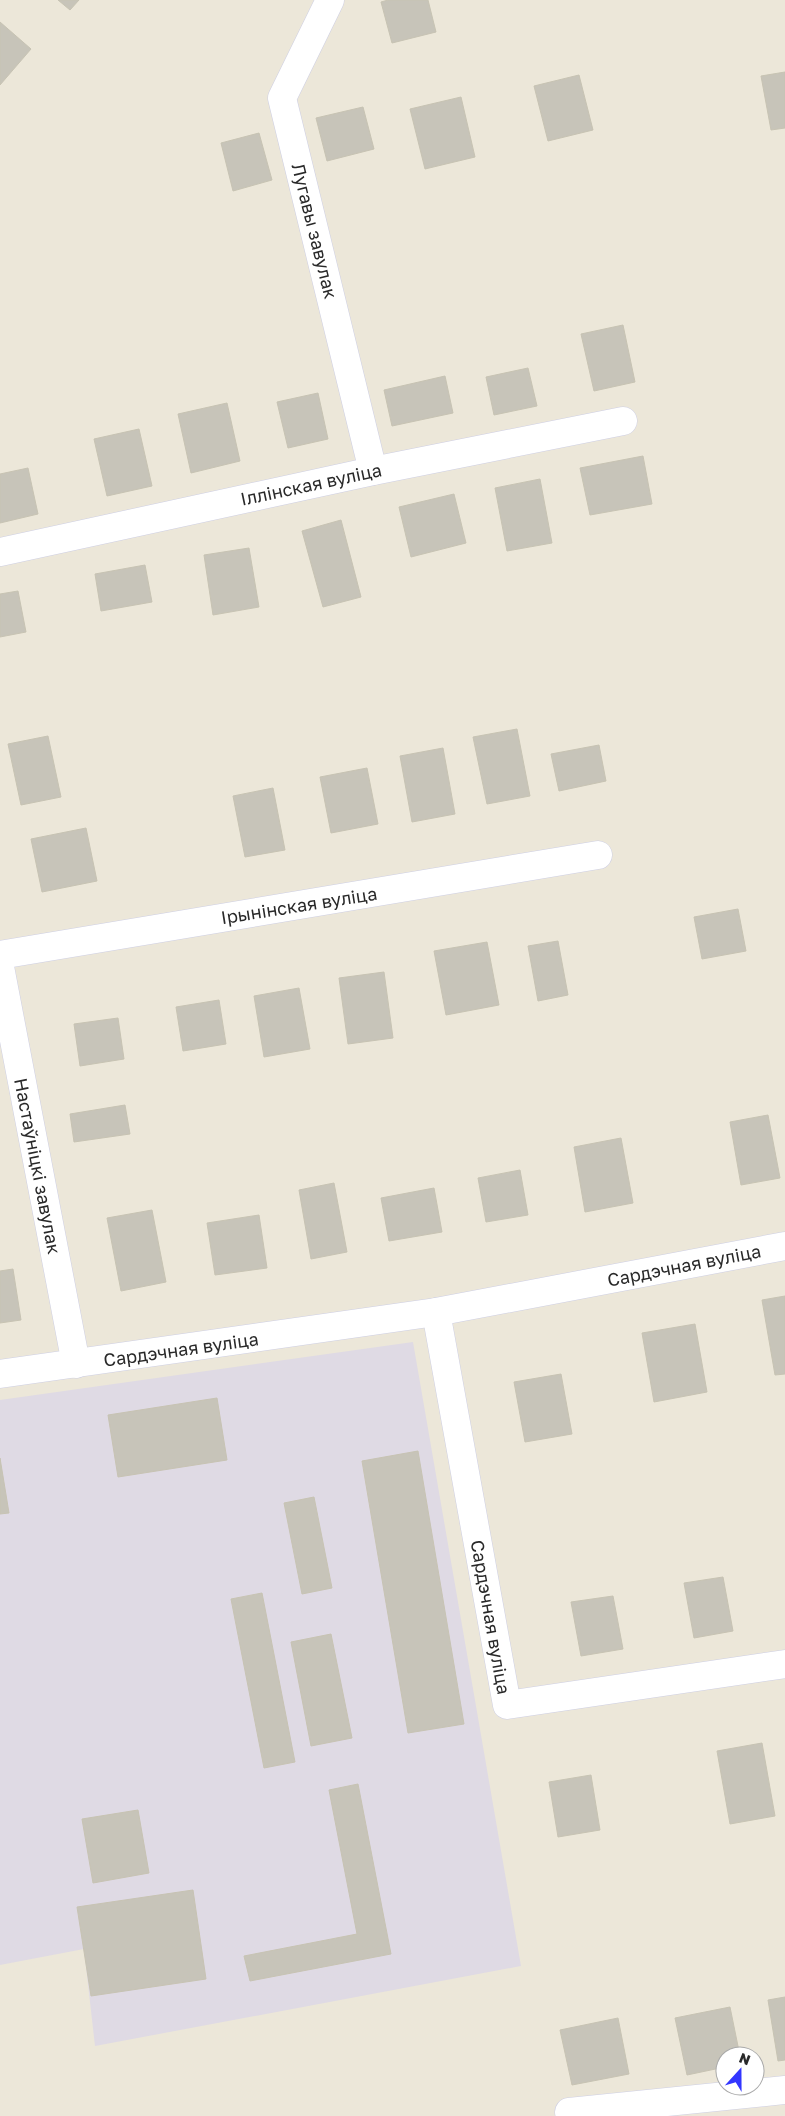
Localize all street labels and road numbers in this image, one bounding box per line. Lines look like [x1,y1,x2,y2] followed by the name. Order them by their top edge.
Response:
[288,161,342,301] street label: Лугавы завулак
[238,458,384,510] street label: Іллінская вуліца
[219,882,379,928] street label: Ірынінская вуліца
[10,1076,66,1256] street label: Настаўніцкі завулак
[605,1239,763,1291] street label: Сардэчная вуліца
[102,1327,260,1371] street label: Сардэчная вуліца
[467,1538,515,1696] street label: Сардэчная вуліца

